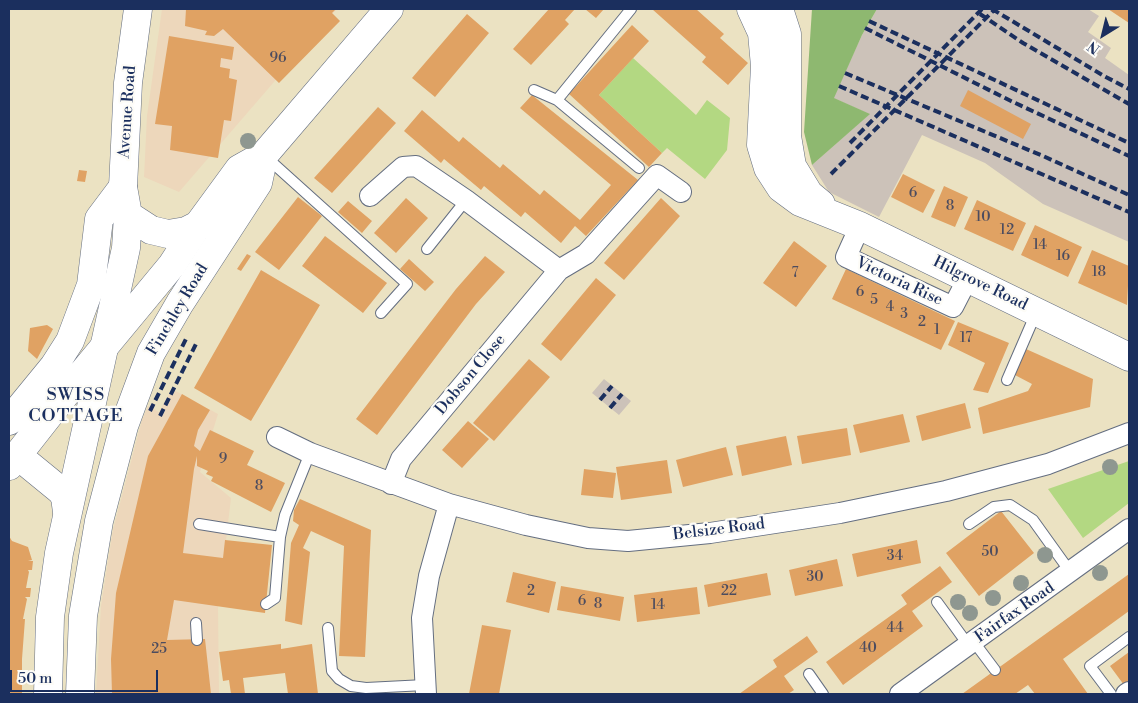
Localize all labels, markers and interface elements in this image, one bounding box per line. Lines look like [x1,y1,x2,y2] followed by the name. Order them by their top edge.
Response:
[1078,10,1128,60] north arrow
[1084,37,1104,58] text: N
[270,51,286,67] house number: 96
[115,65,141,159] street label: Avenue Road
[909,186,917,202] house number: 6
[946,199,954,215] house number: 8
[976,210,990,226] house number: 10
[1000,223,1014,239] house number: 12
[1033,238,1047,254] house number: 14
[1056,249,1070,265] house number: 16
[929,253,1031,315] street label: Hilgrove Road
[852,254,946,310] street label: Victoria Rise
[143,261,213,359] street label: Finchley Road
[1092,265,1106,281] house number: 18
[791,266,799,282] house number: 7
[856,285,864,301] house number: 6
[870,293,878,309] house number: 5
[886,300,894,316] house number: 4
[900,307,908,323] house number: 3
[918,315,926,331] house number: 2
[934,323,940,339] house number: 1
[432,331,510,419] street label: Dobson Close
[960,331,972,347] house number: 17
[27,385,125,428] district label: SWISS COTTAGE
[219,452,227,468] house number: 9
[255,479,263,495] house number: 8
[672,515,766,545] street label: Belsize Road
[982,545,998,561] house number: 50
[887,549,903,565] house number: 34
[806,570,824,586] house number: 30
[972,579,1058,647] street label: Fairfax Road
[527,584,535,600] house number: 2
[721,584,737,600] house number: 22
[578,594,586,610] house number: 6
[594,597,602,613] house number: 8
[651,598,665,614] house number: 14
[887,621,903,637] house number: 44
[859,641,877,657] house number: 40
[151,642,167,658] house number: 25
[12,660,160,692] scale bar
[18,669,52,688] text: 50 m

